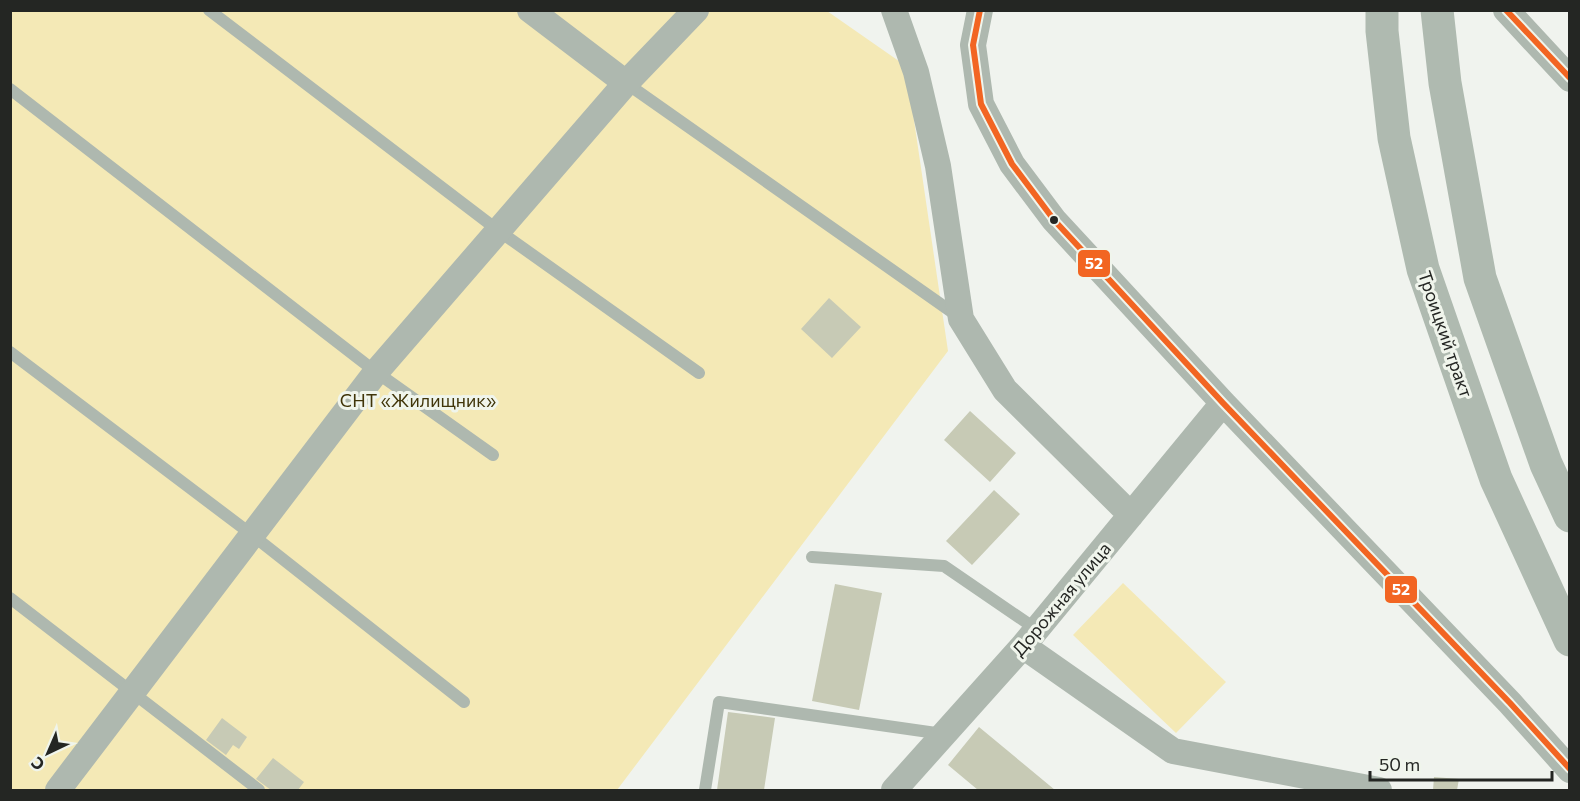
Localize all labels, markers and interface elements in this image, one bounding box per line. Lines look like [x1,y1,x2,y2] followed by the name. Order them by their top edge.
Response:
[1048,214,1060,226] unlabelled marker
[1077,249,1111,278] line badge: 52
[1085,253,1103,272] text: 52
[1414,268,1478,401] street label: Троицкий тракт
[340,389,496,411] park label: СНТ «Жилищник»
[1007,538,1115,660] street label: Дорожная улица
[1384,575,1418,604] line badge: 52
[1392,579,1410,598] text: 52
[18,723,78,783] north arrow
[1370,744,1552,782] scale bar
[27,753,48,775] text: С
[1379,753,1420,775] text: 50 m

